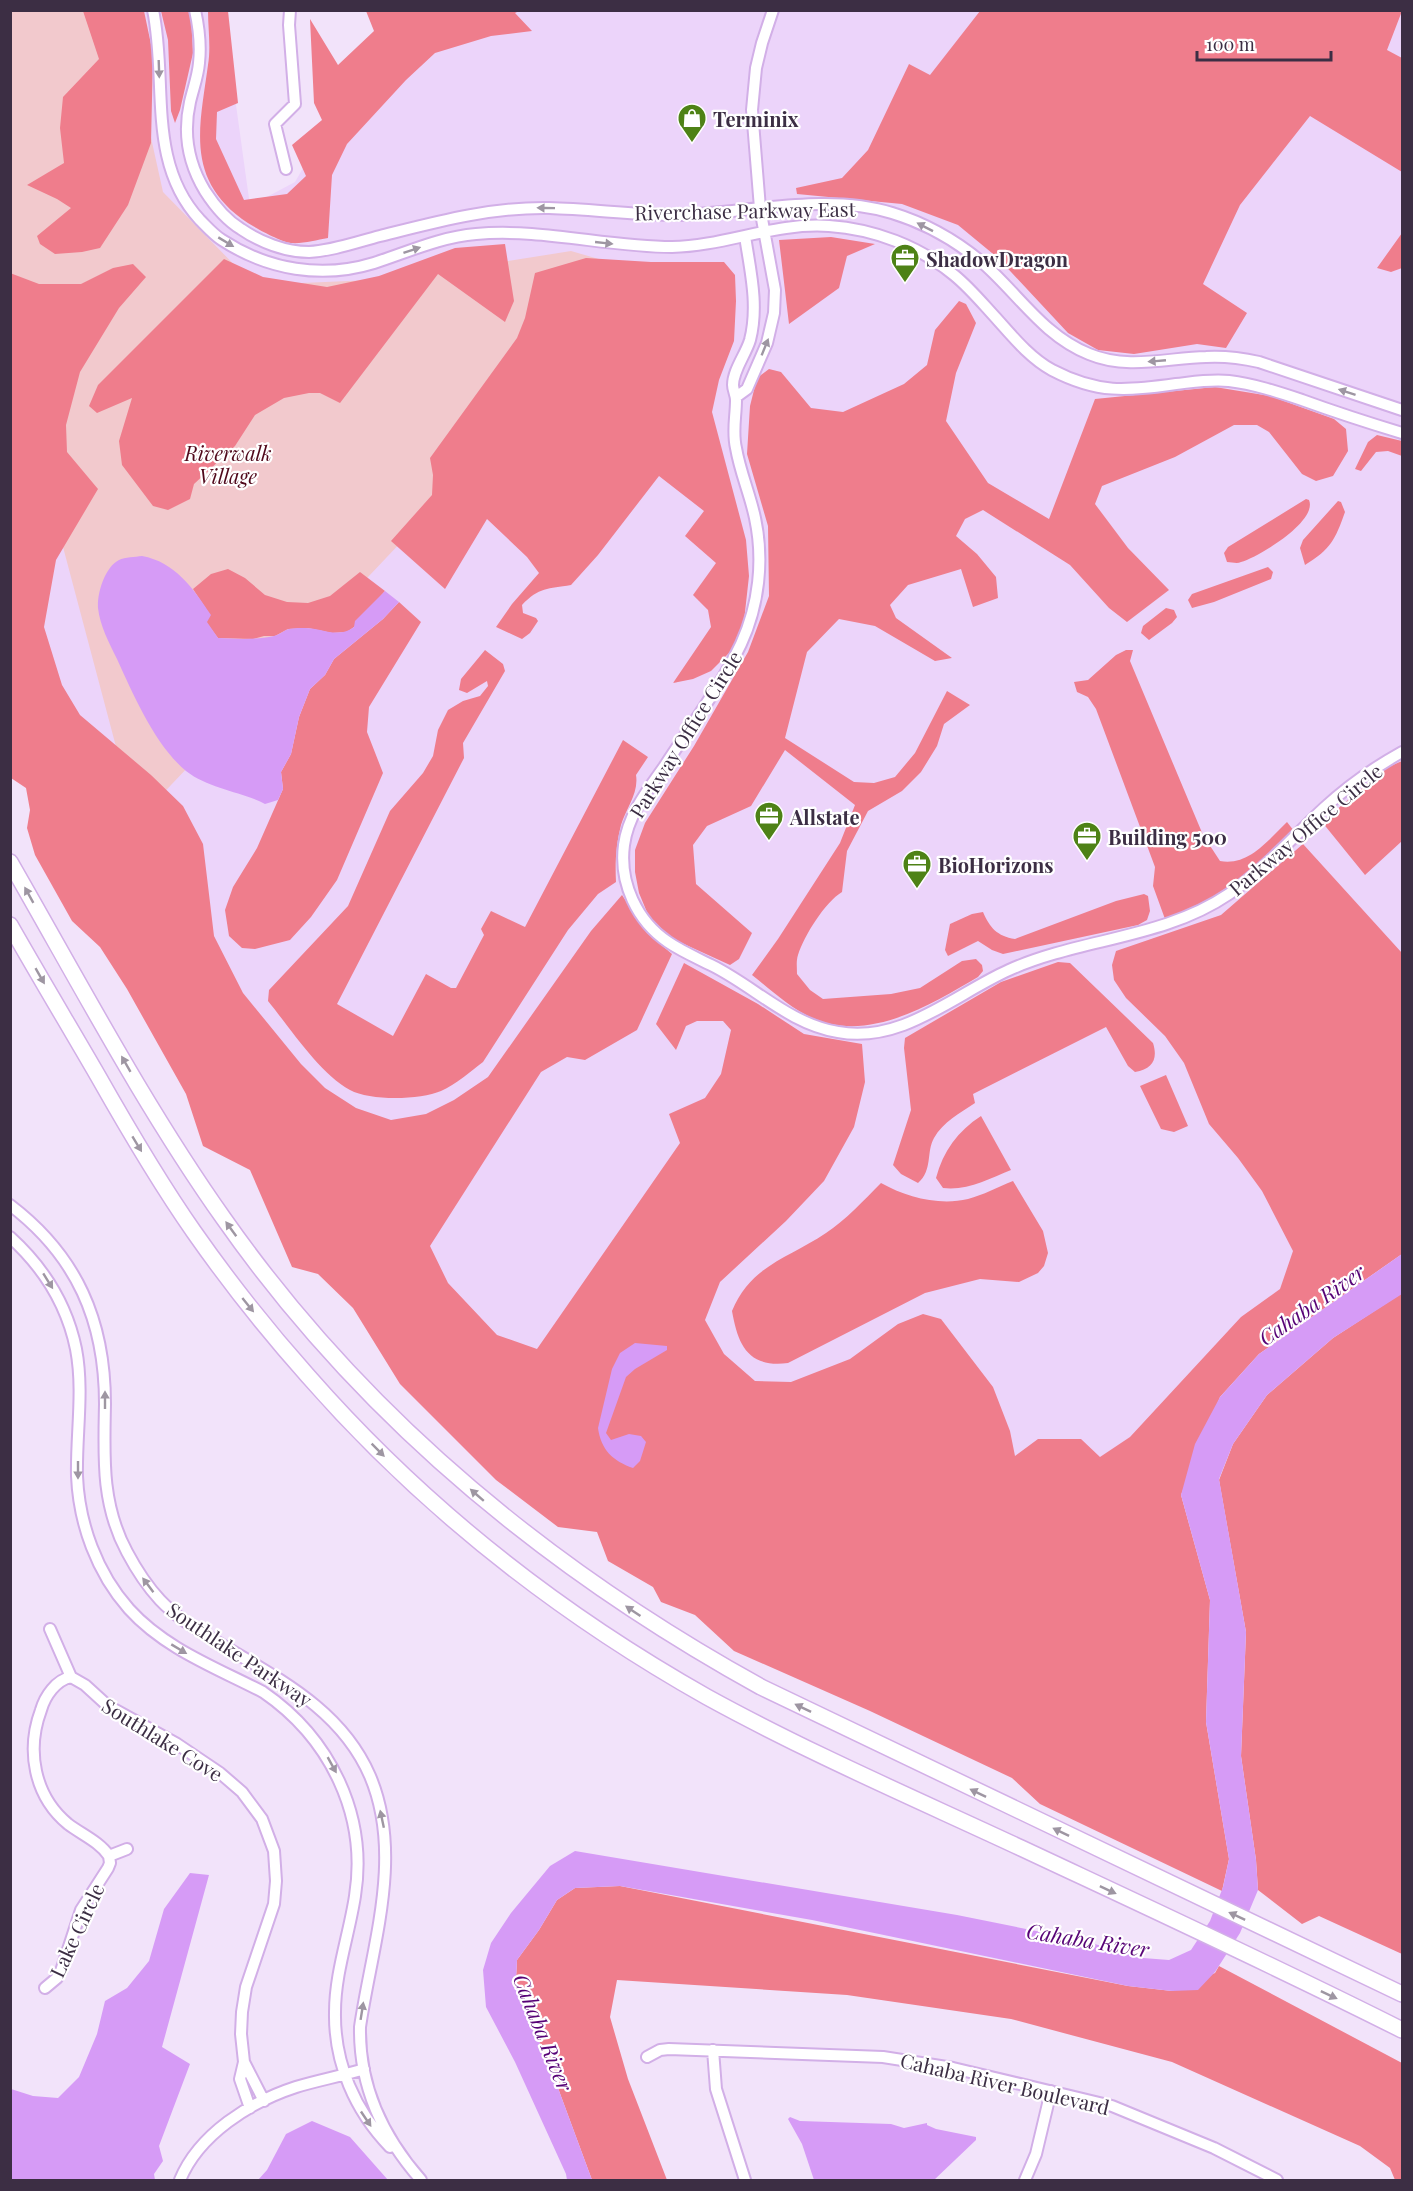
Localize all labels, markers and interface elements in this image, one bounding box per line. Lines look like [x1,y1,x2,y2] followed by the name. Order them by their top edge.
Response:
[1197,24,1330,62] scale bar
[1206,32,1255,56] text: 100 m
[154,59,163,78] one-way arrow
[676,102,708,144] shop icon: Terminix
[713,105,799,132] place label: Terminix
[634,195,857,225] street label: Riverchase Parkway East
[536,203,555,213] one-way arrow
[917,222,934,231] one-way arrow
[218,236,234,247] one-way arrow
[594,238,613,248] one-way arrow
[889,242,921,284] office icon: ShadowDragon
[403,244,421,254] one-way arrow
[926,245,1069,272] place label: ShadowDragon
[760,338,770,356] one-way arrow
[1148,356,1167,366] one-way arrow
[1338,387,1356,396] one-way arrow
[183,439,272,489] park label: Riverwalk Village
[623,645,747,823] street label: Parkway Office Circle
[1223,757,1387,901] street label: Parkway Office Circle
[753,800,785,842] office icon: Allstate
[789,803,860,830] place label: Allstate
[1071,820,1103,862] office icon: Building 500
[1108,823,1227,850] place label: Building 500
[901,848,933,890] office icon: BioHorizons
[938,851,1053,878] place label: BioHorizons
[24,886,34,903] one-way arrow
[34,968,45,984] one-way arrow
[120,1056,131,1072] one-way arrow
[132,1136,143,1152] one-way arrow
[225,1221,237,1236] one-way arrow
[1252,1256,1371,1351] water label: Cahaba River
[43,1273,54,1290] one-way arrow
[241,1297,254,1312] one-way arrow
[100,1391,110,1410] one-way arrow
[371,1442,385,1456] one-way arrow
[73,1461,83,1480] one-way arrow
[470,1489,485,1502] one-way arrow
[142,1577,155,1593] one-way arrow
[162,1595,318,1713] street label: Southlake Parkway
[625,1606,642,1617] one-way arrow
[171,1644,187,1655] one-way arrow
[97,1691,229,1787] street label: Southlake Cove
[794,1703,811,1712] one-way arrow
[327,1757,337,1774] one-way arrow
[970,1788,987,1797] one-way arrow
[377,1809,387,1828] one-way arrow
[1052,1828,1069,1837] one-way arrow
[42,1879,110,1981] street label: Lake Circle
[1100,1885,1117,1894] one-way arrow
[1229,1912,1246,1921] one-way arrow
[1025,1916,1152,1963] water label: Cahaba River
[508,1969,581,2096] water label: Cahaba River
[1321,1990,1338,1999] one-way arrow
[358,2002,367,2021] one-way arrow
[898,2046,1113,2120] street label: Cahaba River Boulevard
[360,2111,372,2127] one-way arrow

